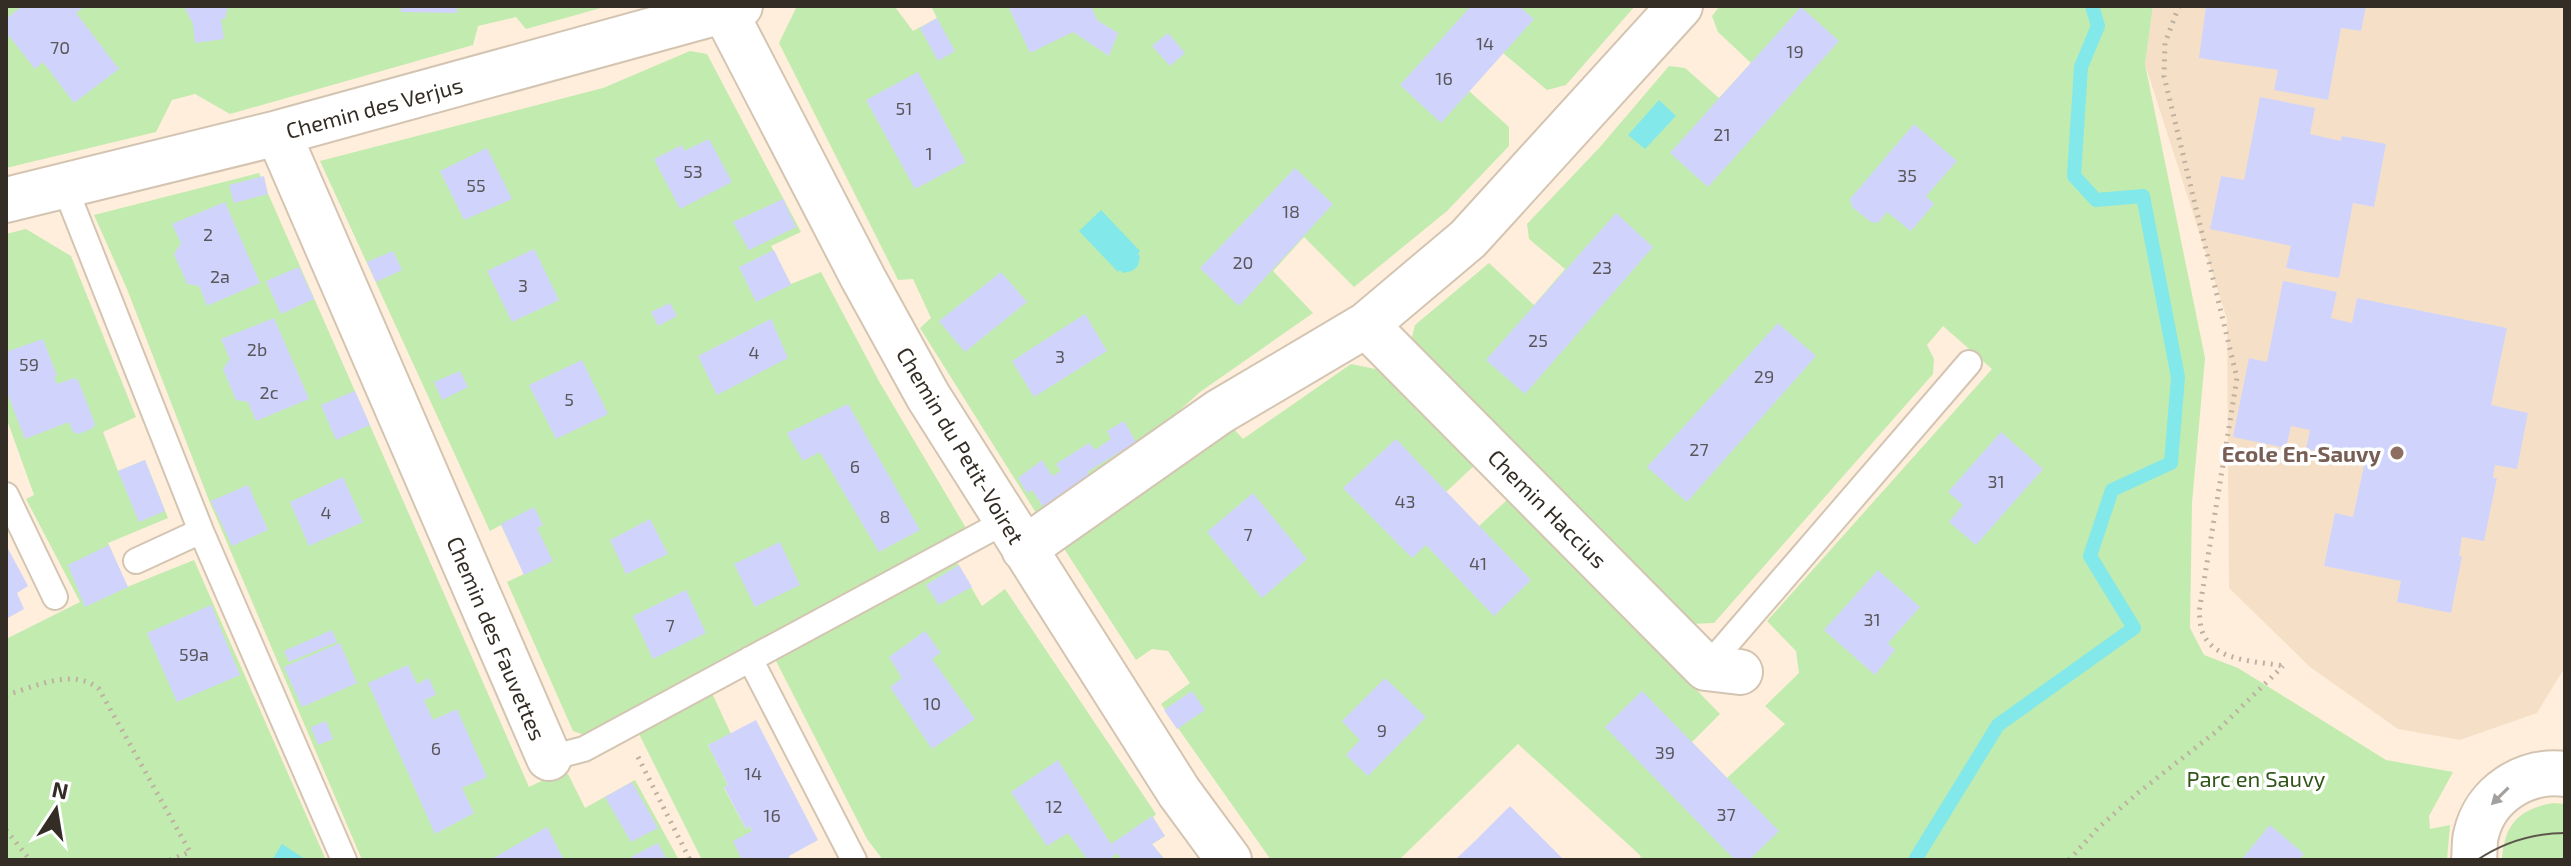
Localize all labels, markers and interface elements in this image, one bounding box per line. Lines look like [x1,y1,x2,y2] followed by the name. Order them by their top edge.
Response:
[1476,32,1494,54] house number: 14
[50,36,70,58] house number: 70
[1786,40,1804,62] house number: 19
[1435,67,1453,89] house number: 16
[283,71,466,144] street label: Chemin des Verjus
[896,97,912,119] house number: 51
[1713,123,1731,145] house number: 21
[925,142,933,164] house number: 1
[683,160,703,182] house number: 53
[1897,164,1917,186] house number: 35
[466,174,486,196] house number: 55
[1282,200,1300,222] house number: 18
[203,223,213,245] house number: 2
[1233,251,1253,273] house number: 20
[1592,256,1612,278] house number: 23
[210,265,230,287] house number: 2a
[518,274,528,296] house number: 3
[1528,329,1548,351] house number: 25
[247,338,267,360] house number: 2b
[748,341,760,363] house number: 4
[892,342,1030,548] street label: Chemin du Petit-Voiret
[1055,345,1065,367] house number: 3
[19,353,39,375] house number: 59
[1754,365,1774,387] house number: 29
[260,381,279,403] house number: 2c
[564,388,574,410] house number: 5
[1689,438,1709,460] house number: 27
[2222,440,2382,467] place label: Ecole En-Sauvy
[1483,443,1613,573] street label: Chemin Haccius
[2388,444,2406,462] marker: Ecole En-Sauvy
[850,455,860,477] house number: 6
[1987,470,2005,492] house number: 31
[1394,490,1416,512] house number: 43
[320,501,332,523] house number: 4
[880,505,890,527] house number: 8
[1243,523,1253,545] house number: 7
[442,532,552,744] street label: Chemin des Fauvettes
[1469,552,1487,574] house number: 41
[1863,608,1881,630] house number: 31
[665,614,675,636] house number: 7
[179,643,209,665] house number: 59a
[923,692,941,714] house number: 10
[1377,719,1387,741] house number: 9
[431,737,441,759] house number: 6
[1655,741,1675,763] house number: 39
[744,762,762,784] house number: 14
[2187,765,2326,791] park label: Parc en Sauvy
[16,770,96,850] north arrow
[50,775,71,804] text: N
[2491,786,2510,805] one-way arrow
[1045,795,1063,817] house number: 12
[1716,803,1736,825] house number: 37
[763,804,781,826] house number: 16

